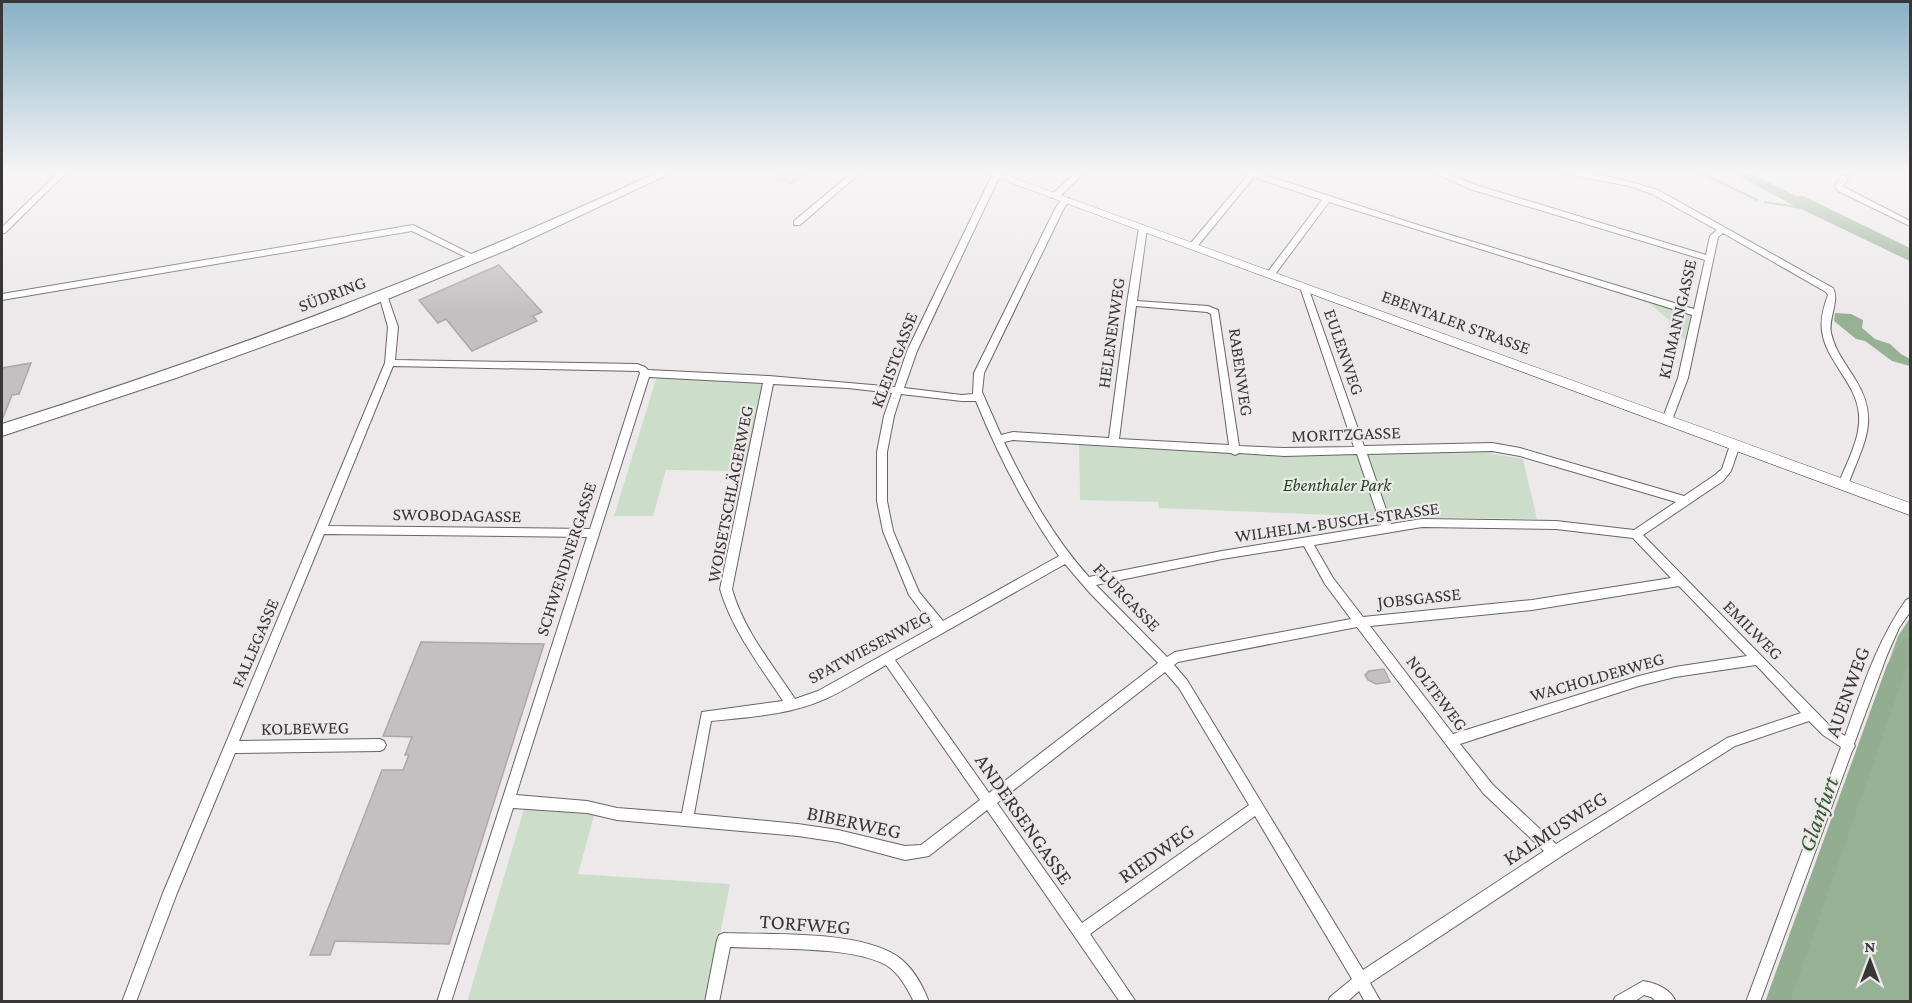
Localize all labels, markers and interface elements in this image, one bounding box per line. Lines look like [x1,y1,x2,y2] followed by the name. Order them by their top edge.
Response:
[1654,257,1700,381] street label: KLIMANNGASSE
[295,272,369,316] street label: SÜDRING
[1093,276,1129,390] street label: HELENENWEG
[1379,286,1533,358] street label: EBENTALER STRASSE
[1320,306,1368,398] street label: EULENWEG
[867,309,921,411] street label: KLEISTGASSE
[1225,327,1257,417] street label: RABENWEG
[703,404,757,584] street label: WOISETSCHLÄGERWEG
[1291,422,1401,446] street label: MORITZGASSE
[1283,475,1392,495] park label: Ebenthaler Park
[532,479,600,638] street label: SCHWENDNERGASSE
[1233,498,1441,546] street label: WILHELM-BUSCH-STRASSE
[392,504,522,526] street label: SWOBODAGASSE
[1089,559,1165,636] street label: FLURGASSE
[1374,584,1462,613] street label: JOBSGASSE
[227,595,283,690] street label: FALLEGASSE
[1719,596,1787,664] street label: EMILWEG
[804,606,934,688] street label: SPATWIESENWEG
[1820,644,1874,740] street label: AUENWEG
[1528,648,1666,706] street label: WACHOLDERWEG
[1402,652,1472,734] street label: NOLTEWEG
[261,717,349,739] street label: KOLBEWEG
[970,749,1078,889] street label: ANDERSENGASSE
[1791,772,1844,855] water label: Glanfurt
[1499,786,1611,870] street label: KALMUSWEG
[805,800,903,844] street label: BIBERWEG
[1114,818,1198,888] street label: RIEDWEG
[759,909,851,939] street label: TORFWEG
[1840,931,1900,991] north arrow
[1865,938,1876,955] text: N

